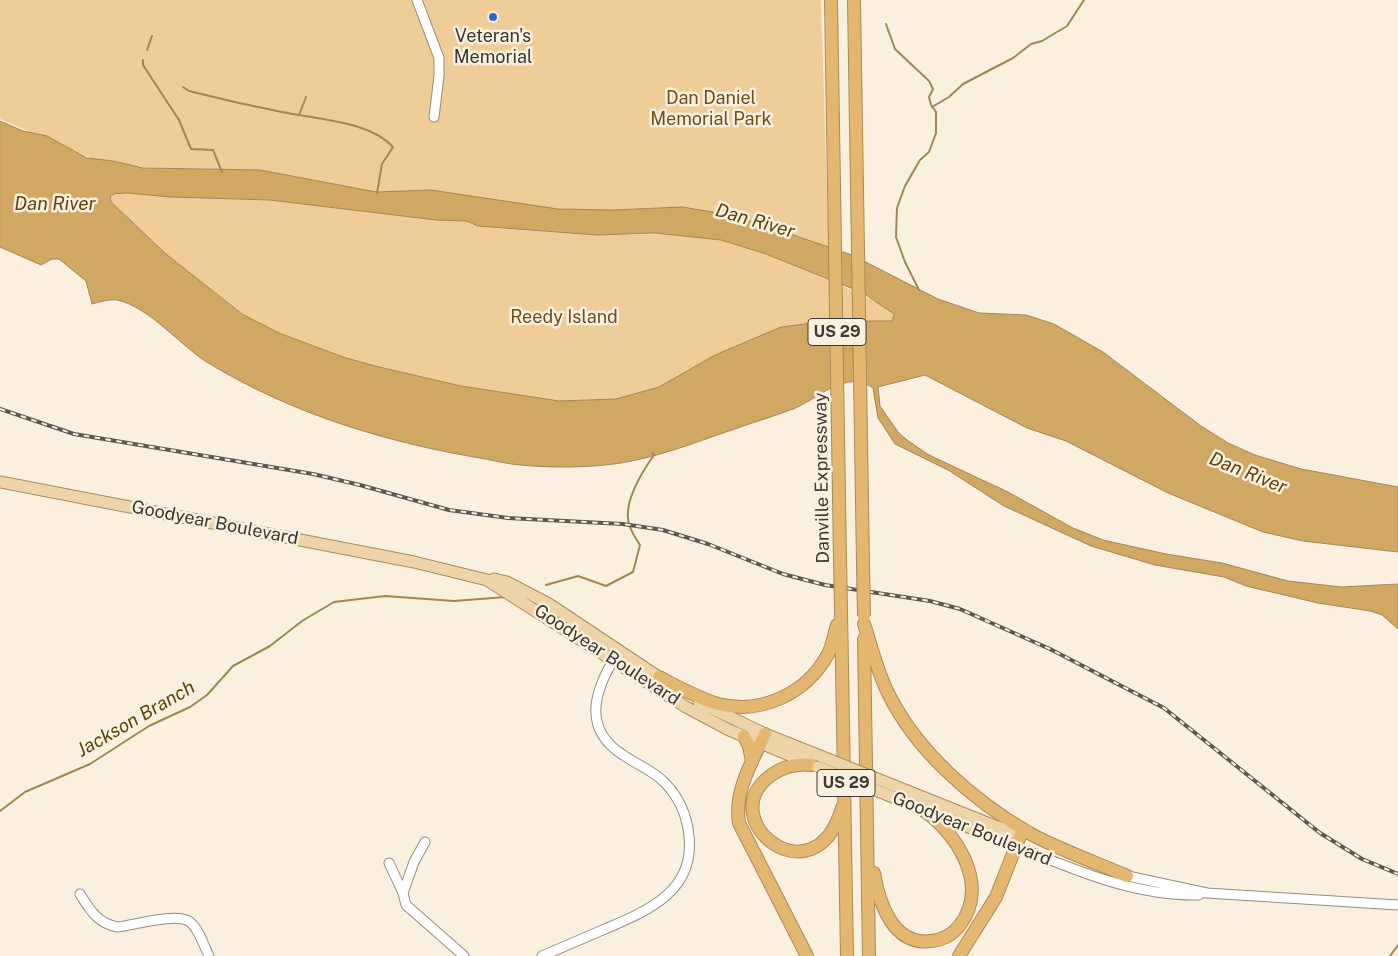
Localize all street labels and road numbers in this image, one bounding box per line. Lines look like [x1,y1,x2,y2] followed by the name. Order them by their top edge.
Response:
[808,318,866,346] road number: US 29
[810,392,834,564] street label: Danville Expressway
[130,496,300,550] street label: Goodyear Boulevard
[530,600,684,710] street label: Goodyear Boulevard
[817,770,875,796] road number: US 29
[889,787,1055,871] street label: Goodyear Boulevard

